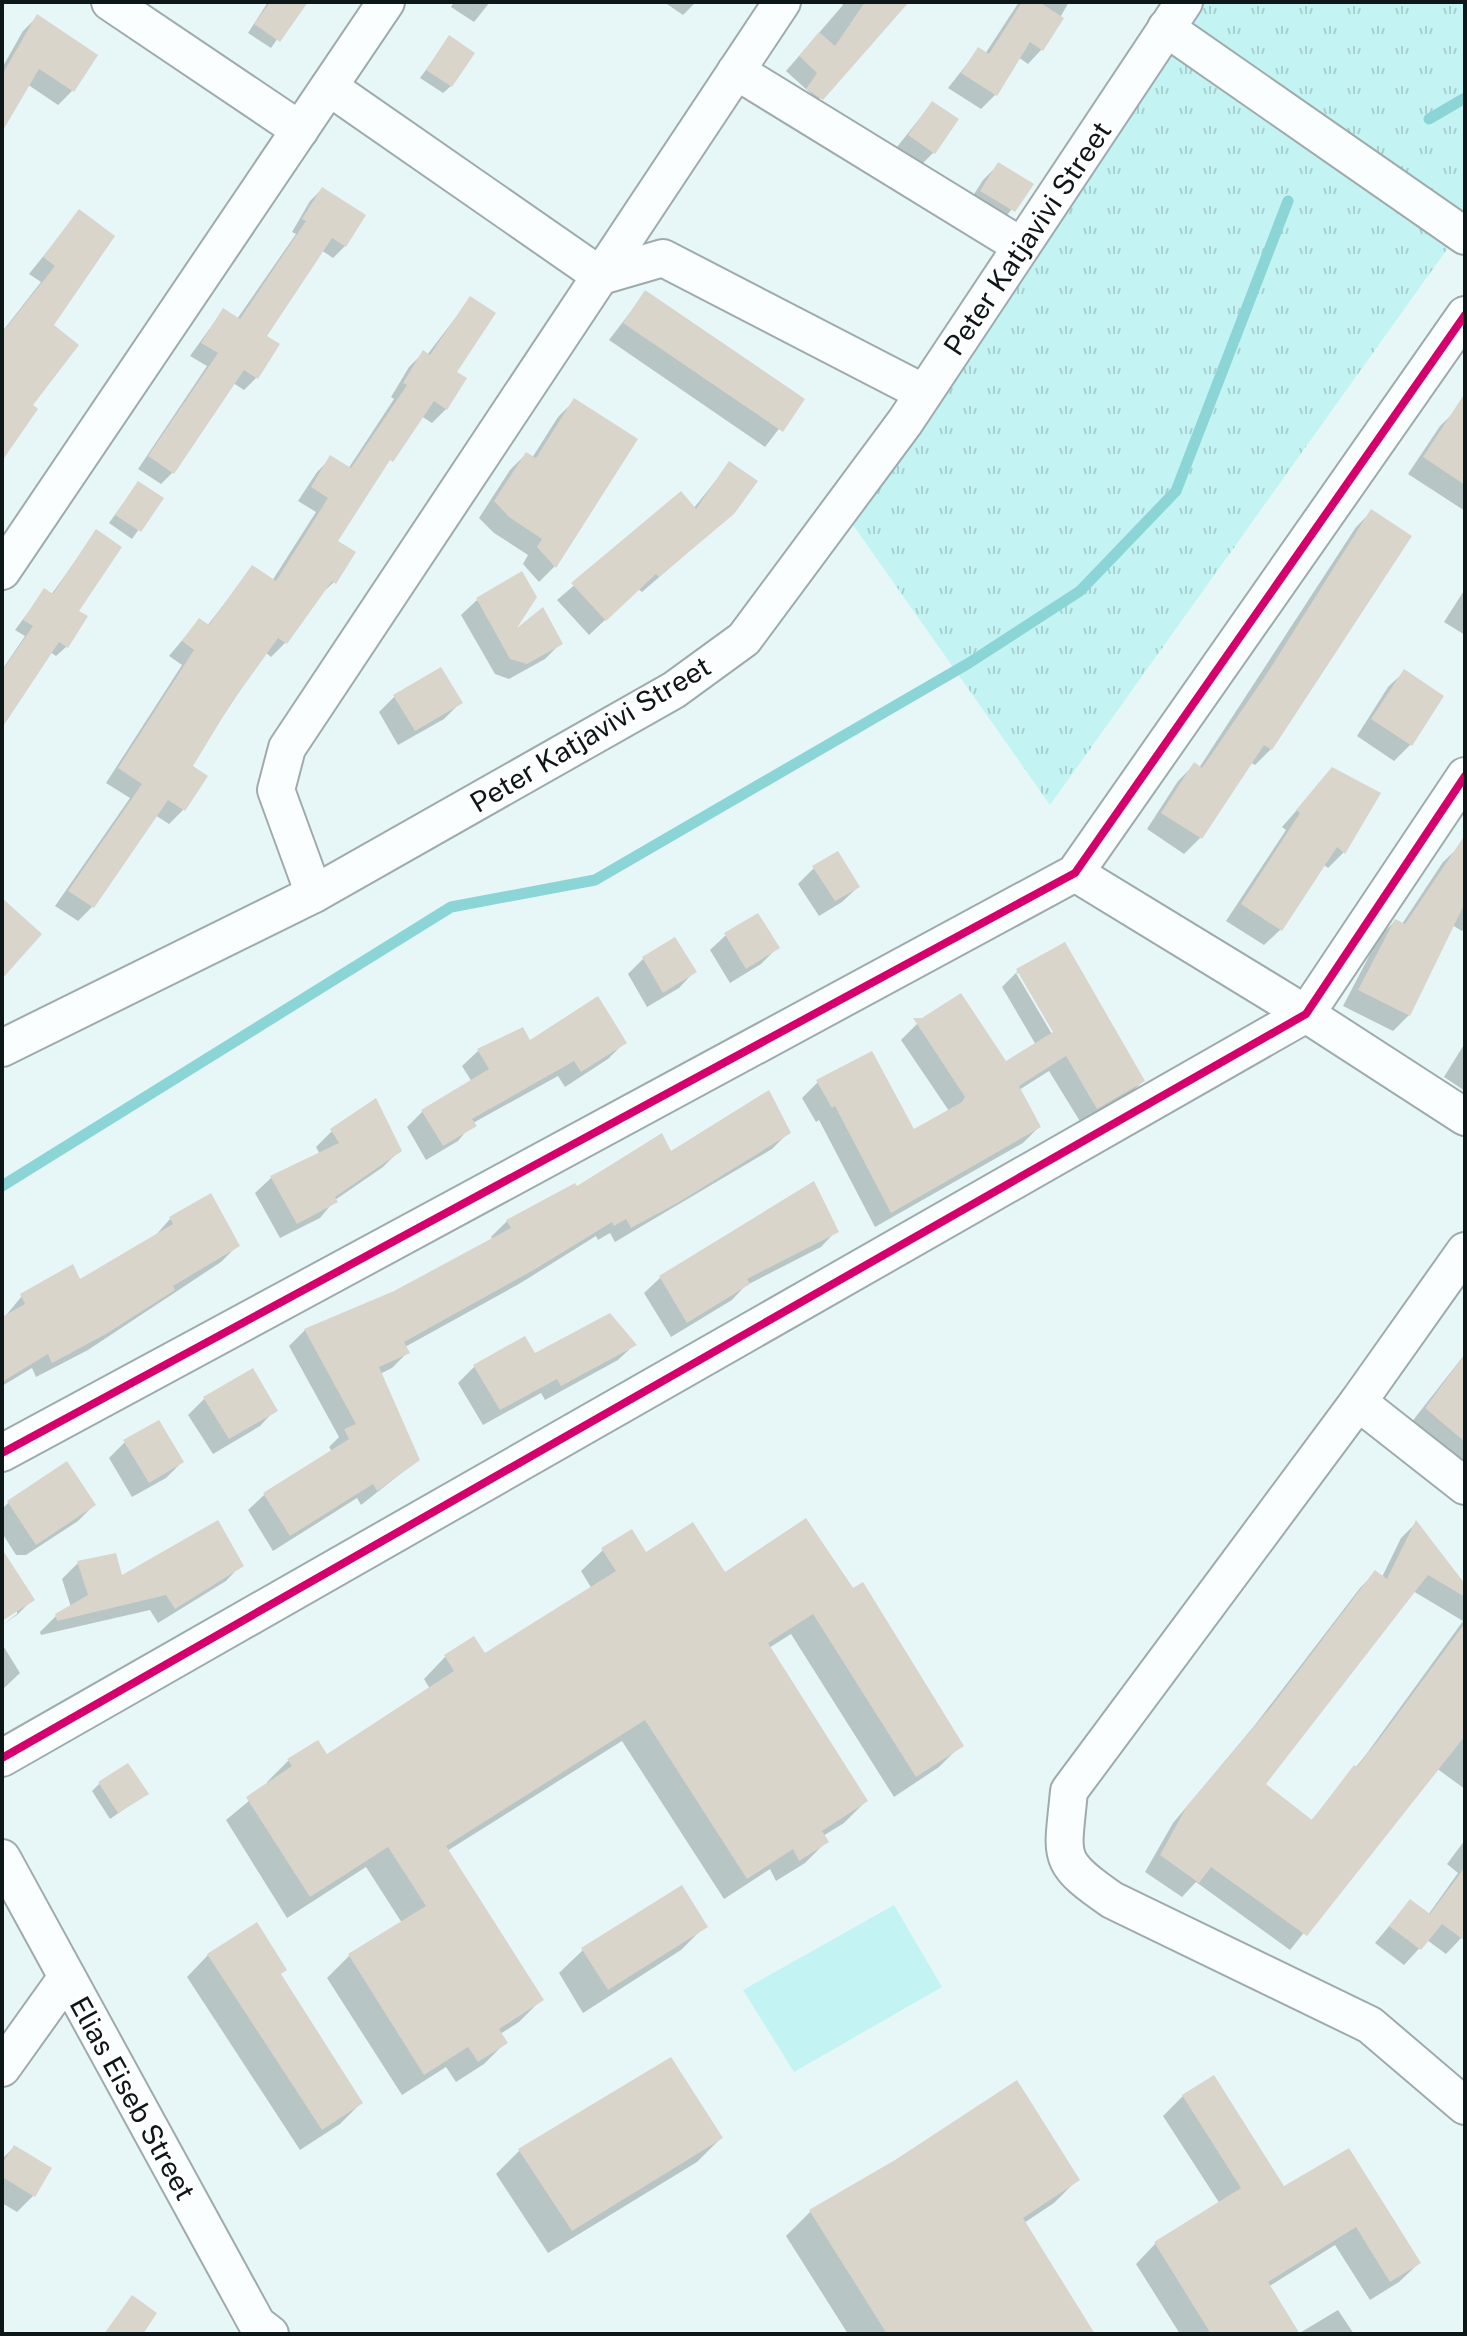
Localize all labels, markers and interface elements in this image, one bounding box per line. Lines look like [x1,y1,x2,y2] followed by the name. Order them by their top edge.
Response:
[936,115,1118,361] street label: Peter Katjavivi Street
[464,649,716,819] street label: Peter Katjavivi Street
[63,1990,203,2206] street label: Elias Eiseb Street

